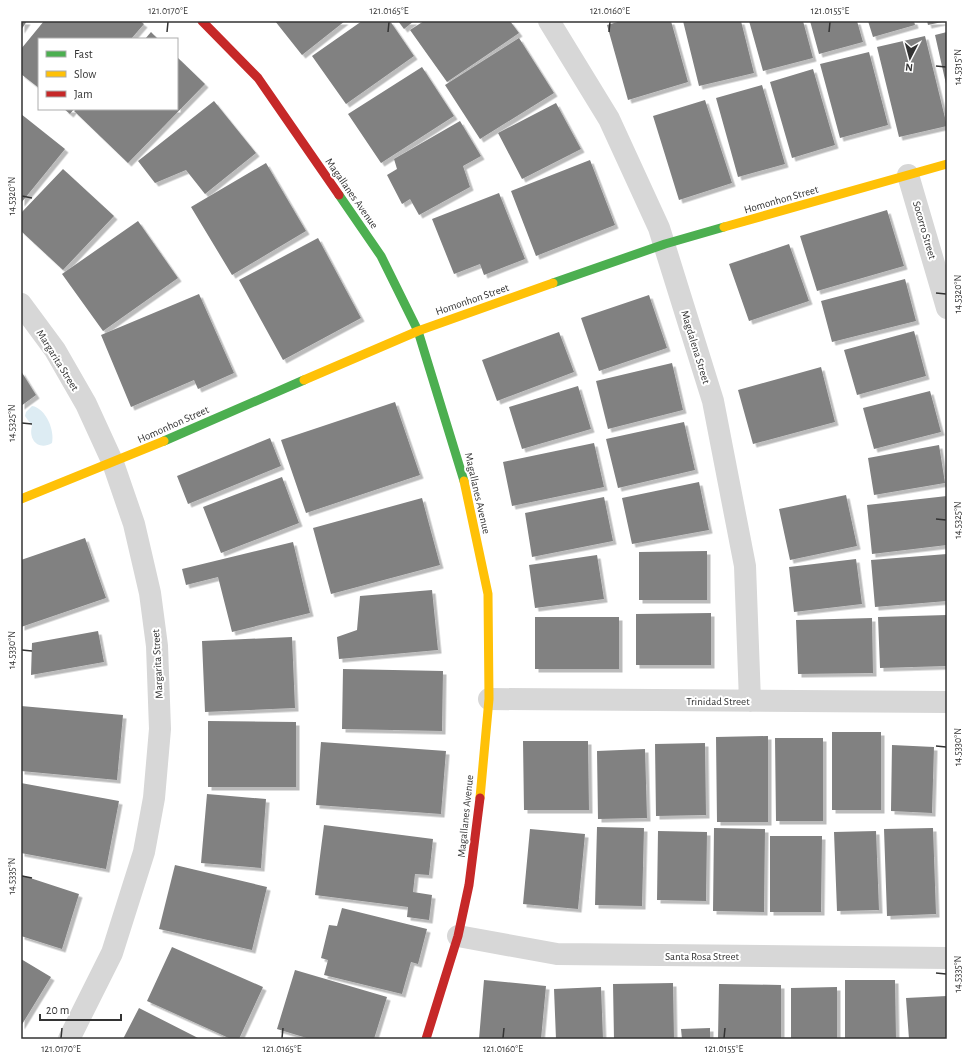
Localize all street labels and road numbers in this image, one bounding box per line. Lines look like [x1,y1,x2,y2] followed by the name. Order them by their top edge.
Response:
[323,156,380,230] street label: Magallanes Avenue
[743,183,820,215] street label: Homonhon Street
[911,200,938,261] street label: Socorro Street
[434,282,511,317] street label: Homonhon Street
[679,309,712,386] street label: Magdalena Street
[34,328,81,393] street label: Margarita Street
[136,404,211,445] street label: Homonhon Street
[463,451,492,535] street label: Magallanes Avenue
[150,628,165,699] street label: Margarita Street
[686,696,750,707] street label: Trinidad Street
[456,774,475,858] street label: Magallanes Avenue
[665,951,739,962] street label: Santa Rosa Street

